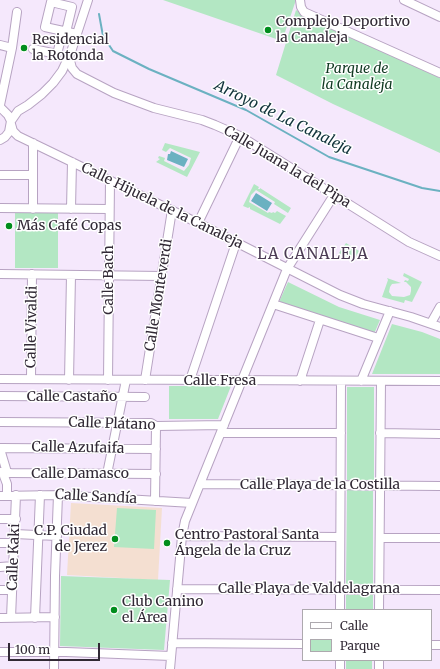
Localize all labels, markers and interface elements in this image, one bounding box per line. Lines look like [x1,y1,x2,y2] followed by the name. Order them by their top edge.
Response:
[276,14,410,46] place label: Complejo Deportivo la Canaleja
[263,25,273,35] marker: Complejo Deportivo la Canaleja
[32,32,109,64] place label: Residencial la Rotonda
[19,43,29,53] marker: Residencial la Rotonda
[321,61,393,94] park label: Parque de la Canaleja
[211,77,355,159] water label: Arroyo de La Canaleja
[220,122,354,212] street label: Calle Juana la del Pipa
[78,159,246,253] street label: Calle Hijuela de la Canaleja
[17,218,121,234] place label: Más Café Copas
[4,221,14,231] marker: Más Café Copas
[142,238,176,352] street label: Calle Monteverdi
[101,245,117,315] street label: Calle Bach
[257,246,369,264] district label: LA CANALEJA
[23,286,41,368] street label: Calle Vivaldi
[184,373,256,389] street label: Calle Fresa
[27,389,117,405] street label: Calle Castaño
[68,414,156,434] street label: Calle Plátano
[31,439,125,457] street label: Calle Azufaifa
[31,466,129,482] street label: Calle Damasco
[240,477,400,493] street label: Calle Playa de la Costilla
[55,486,137,508] street label: Calle Sandía
[4,523,24,591] street label: Calle Kaki
[34,523,107,556] place label: C.P. Ciudad de Jerez
[175,527,319,560] place label: Centro Pastoral Santa Ángela de la Cruz
[110,534,120,544] marker: C.P. Ciudad de Jerez
[162,538,172,548] marker: Centro Pastoral Santa Ángela de la Cruz
[218,581,400,597] street label: Calle Playa de Valdelagrana
[122,594,204,626] place label: Club Canino el Área
[109,605,119,615] marker: Club Canino el Área
[302,609,432,661] legend
[340,618,368,633] text: Calle
[10,635,102,661] scale bar
[340,638,380,653] text: Parque
[15,642,50,657] text: 100 m

